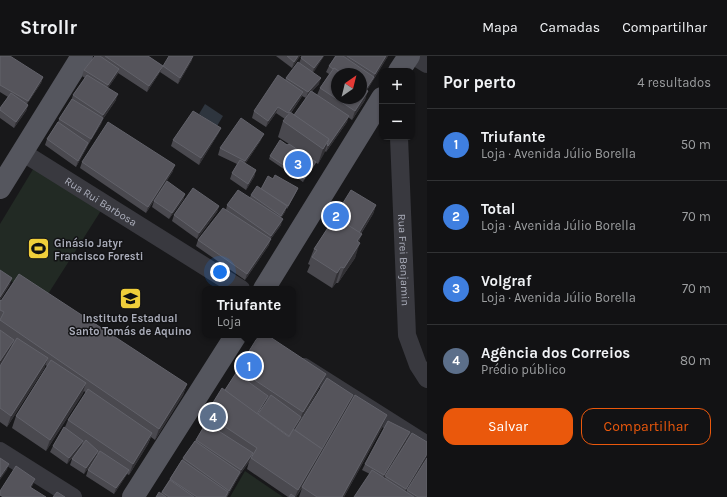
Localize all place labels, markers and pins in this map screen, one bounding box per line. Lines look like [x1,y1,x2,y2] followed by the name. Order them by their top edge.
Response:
[285,149,311,179] pin: 3
[323,201,349,231] pin: 2
[25,236,51,262] sports icon: Ginásio Jatyr Francisco Foresti
[54,237,143,263] place label: Ginásio Jatyr Francisco Foresti
[117,285,143,311] school or university icon: Instituto Estadual Santo Tomás de Aquino
[69,312,191,338] place label: Instituto Estadual Santo Tomás de Aquino
[236,351,262,381] pin: 1
[200,402,226,432] pin: 4

